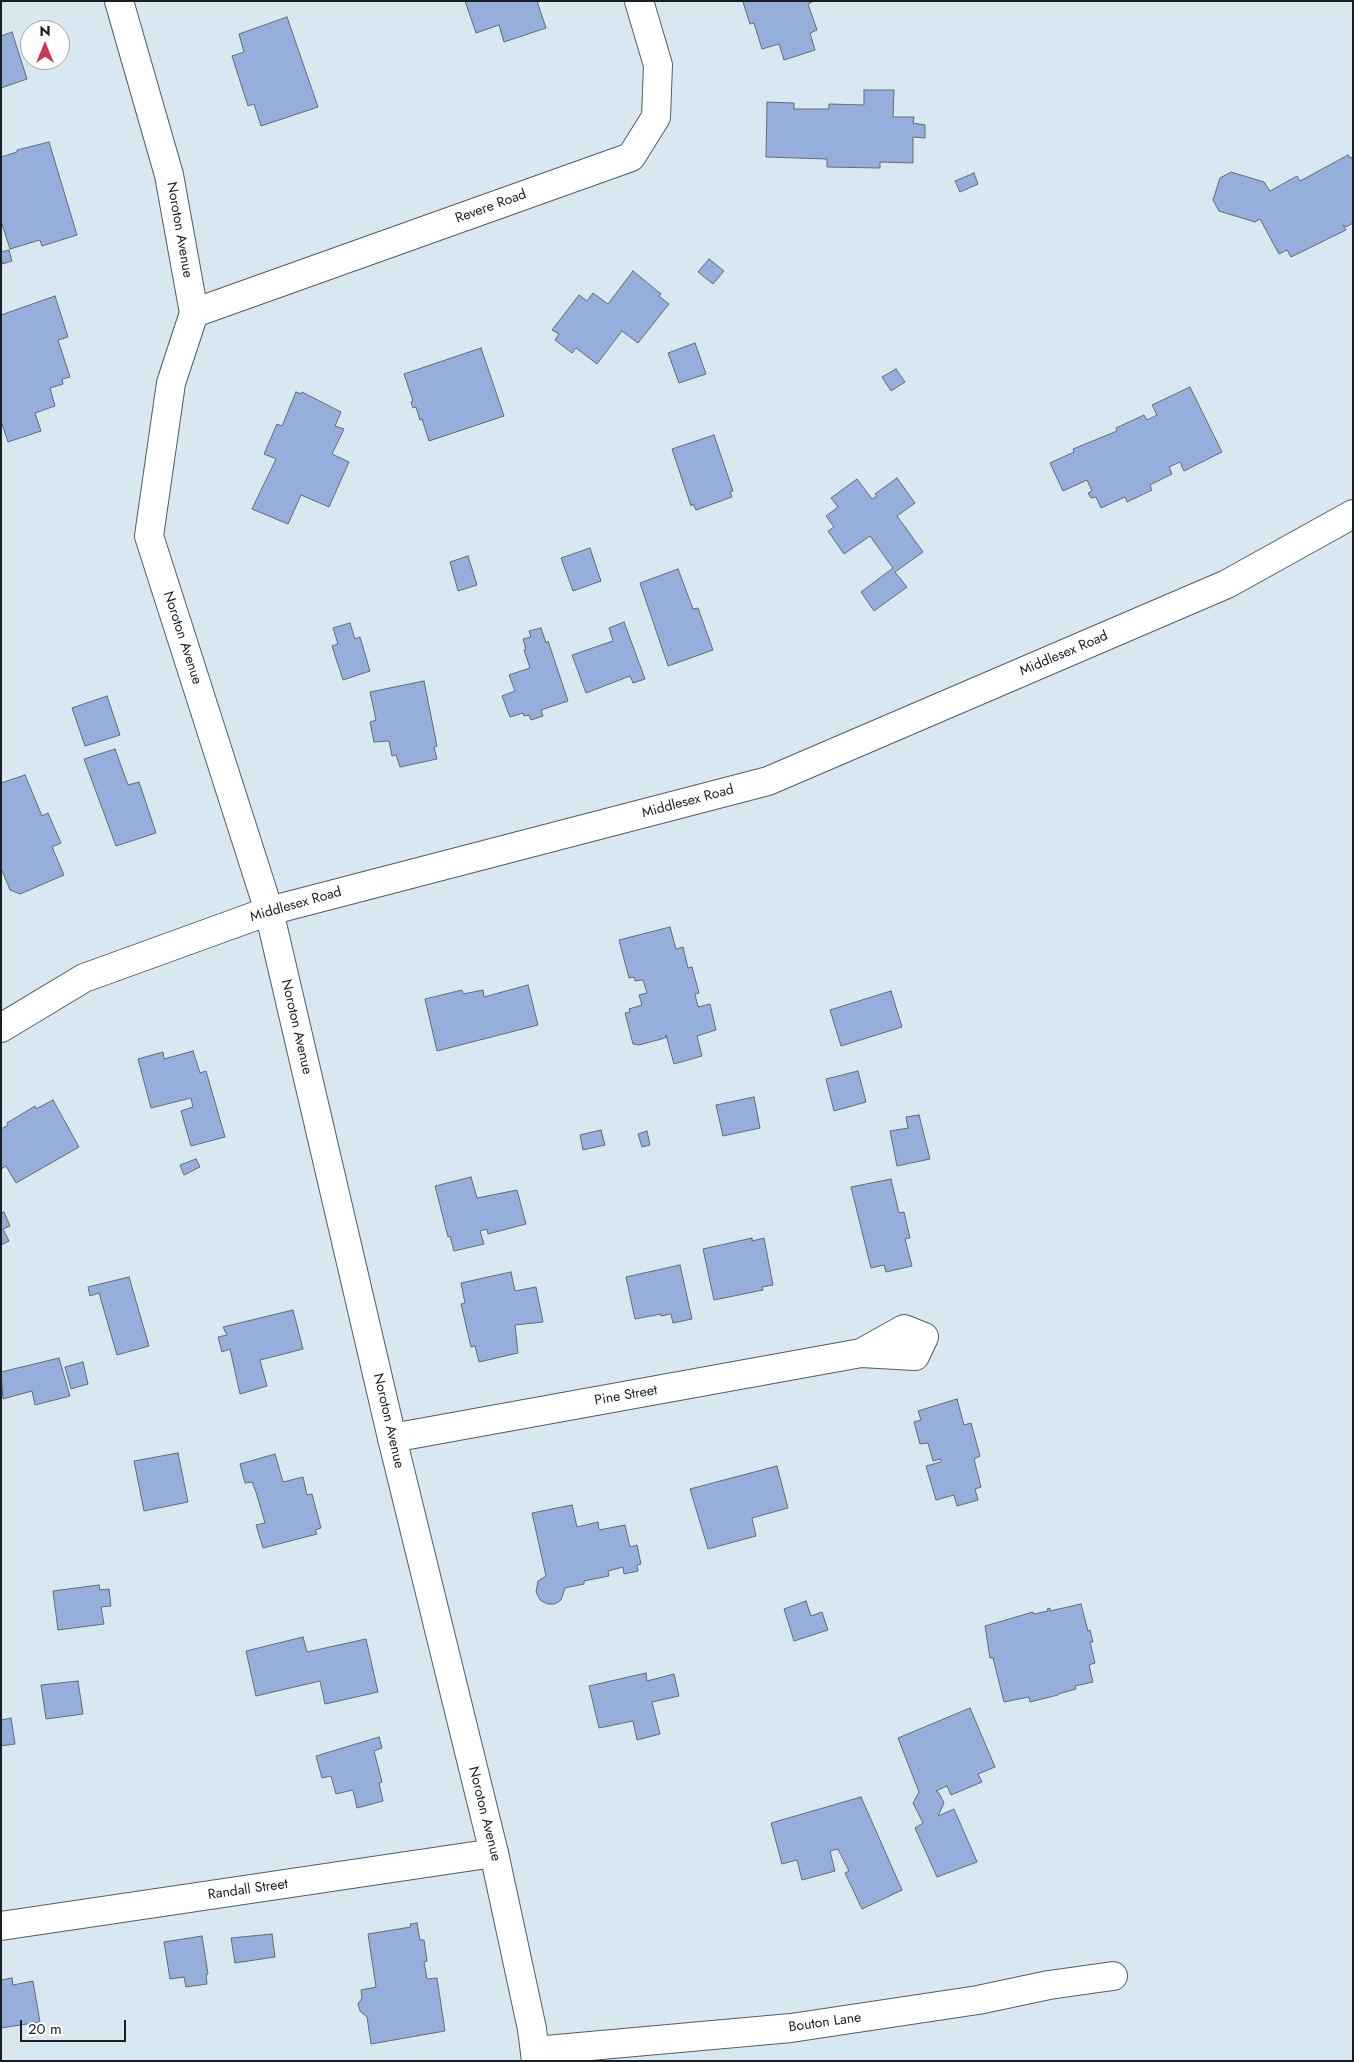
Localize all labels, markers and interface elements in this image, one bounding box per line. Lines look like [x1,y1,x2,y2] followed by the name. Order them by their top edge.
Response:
[20,20,70,70] north arrow
[39,21,51,41] text: N
[162,181,196,279] street label: Noroton Avenue
[453,186,529,228] street label: Revere Road
[159,589,205,687] street label: Noroton Avenue
[1017,628,1111,680] street label: Middlesex Road
[640,782,736,822] street label: Middlesex Road
[248,884,344,926] street label: Middlesex Road
[277,978,315,1076] street label: Noroton Avenue
[369,1372,407,1470] street label: Noroton Avenue
[593,1382,659,1410] street label: Pine Street
[464,1765,504,1863] street label: Noroton Avenue
[207,1876,289,1904] street label: Randall Street
[22,2010,129,2042] scale bar
[788,2010,862,2036] street label: Bouton Lane
[28,2018,62,2040] text: 20 m

